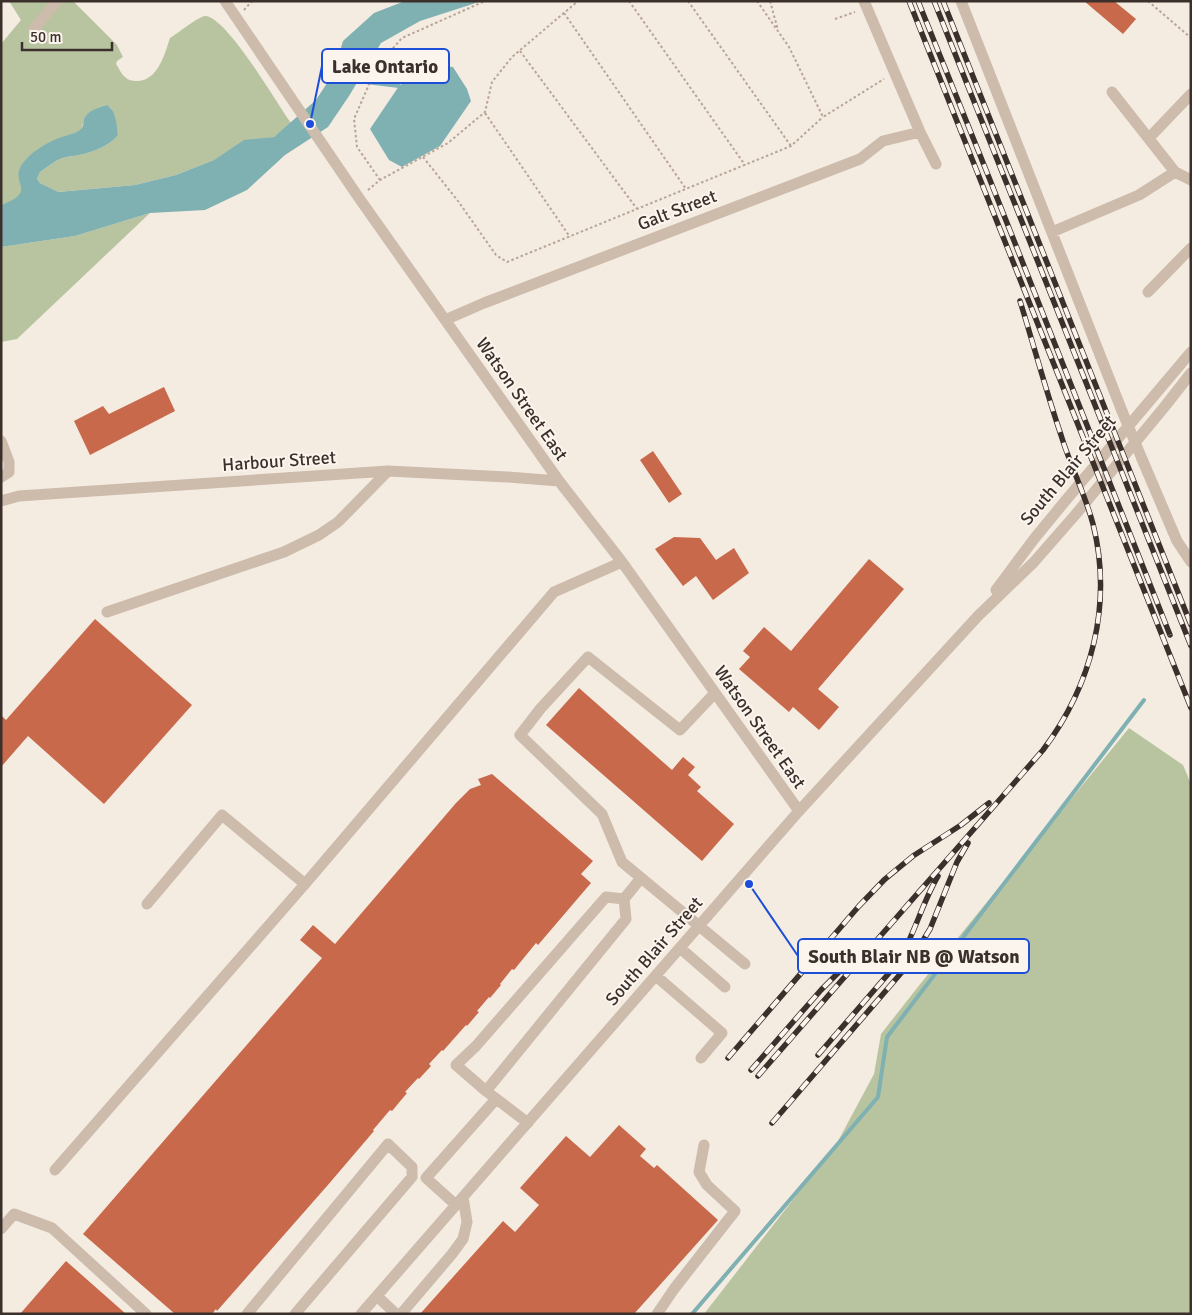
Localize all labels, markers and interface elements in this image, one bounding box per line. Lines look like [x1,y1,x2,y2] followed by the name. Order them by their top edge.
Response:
[22,20,112,52] scale bar
[30,28,61,46] text: 50 m
[322,49,449,83] callout: Lake Ontario
[332,55,438,79] text: Lake Ontario
[634,185,720,235] street label: Galt Street
[471,333,573,465] street label: Watson Street East
[1016,410,1120,530] street label: South Blair Street
[221,446,337,476] street label: Harbour Street
[709,661,811,793] street label: Watson Street East
[601,892,707,1010] street label: South Blair Street
[798,939,1029,973] callout: South Blair NB @ Watson
[808,945,1020,969] text: South Blair NB @ Watson

